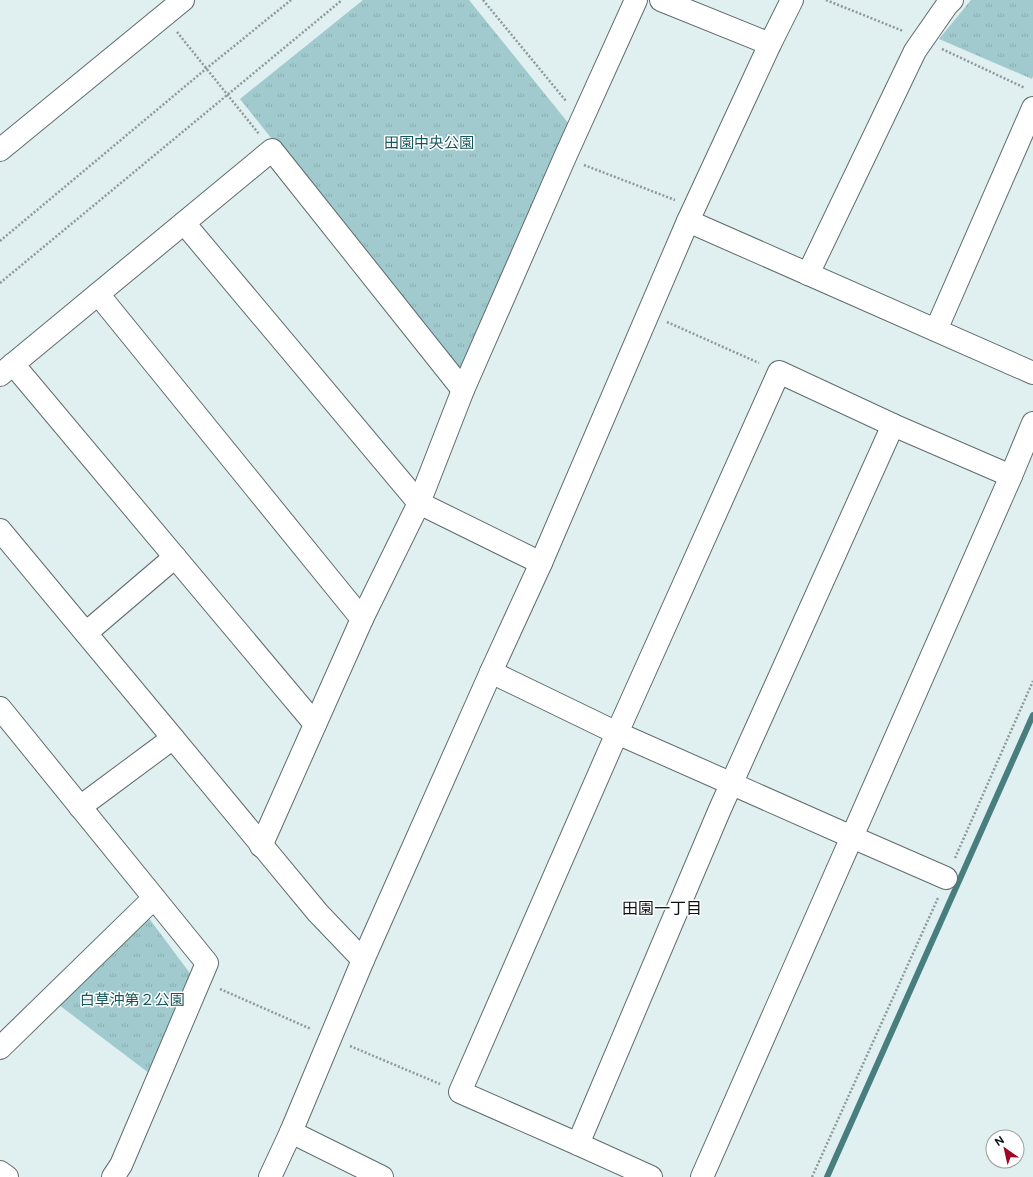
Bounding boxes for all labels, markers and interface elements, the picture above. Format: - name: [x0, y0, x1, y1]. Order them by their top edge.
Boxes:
- park label: 田園中央公園: [384, 134, 474, 152]
- district label: 田園一丁目: [622, 899, 702, 918]
- park label: 白草沖第２公園: [79, 991, 185, 1009]
- north arrow: [985, 1129, 1025, 1169]
- text: N: [993, 1133, 1007, 1149]

